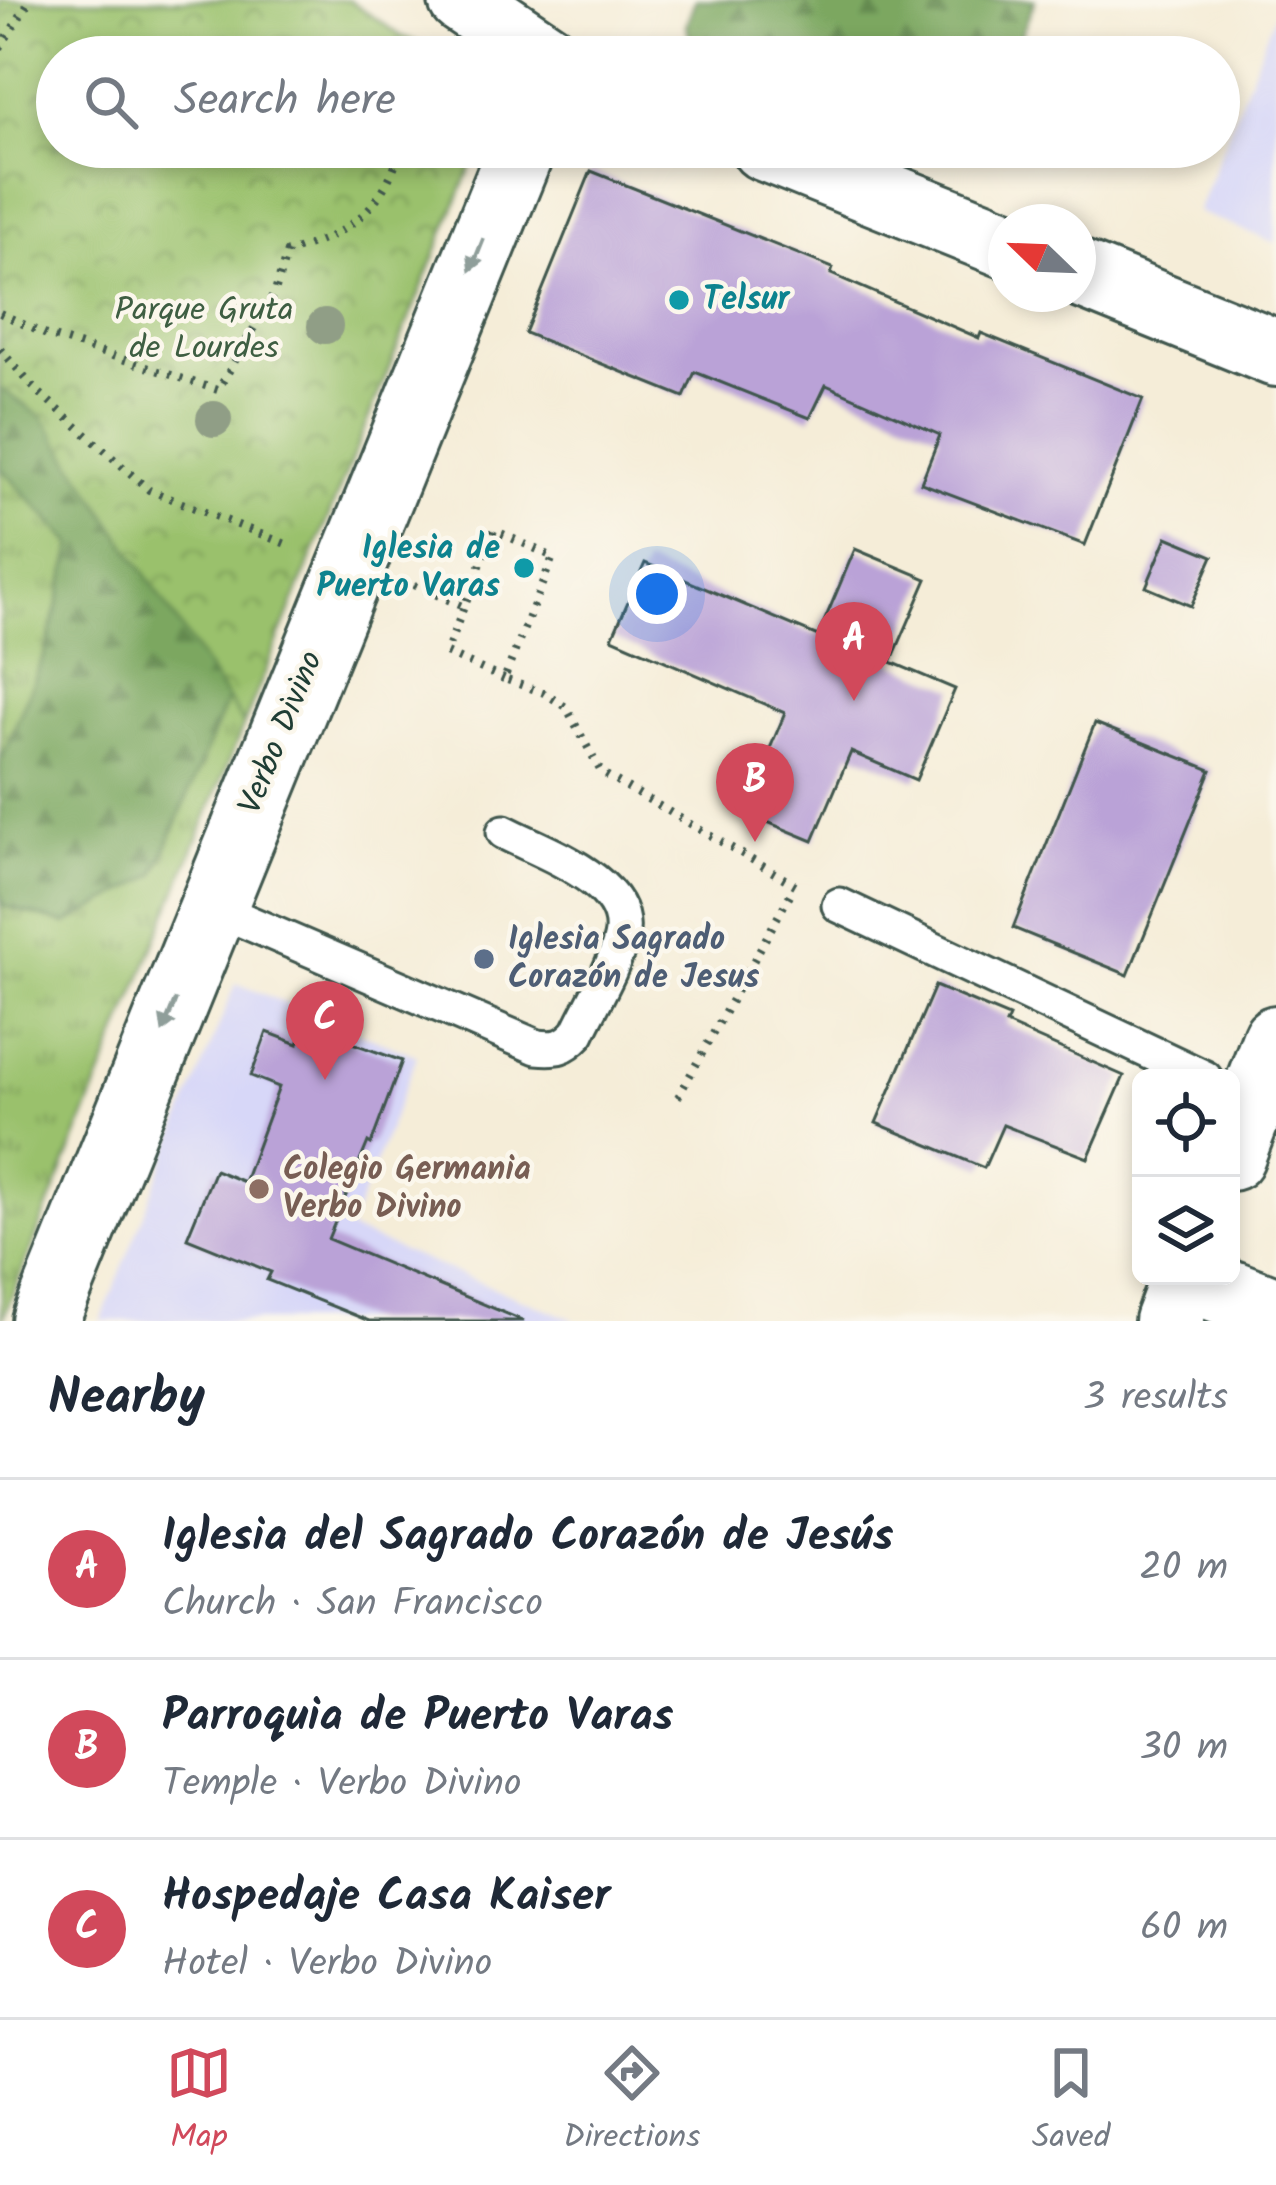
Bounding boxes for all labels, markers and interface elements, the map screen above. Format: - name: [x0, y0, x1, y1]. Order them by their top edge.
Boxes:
- search box: [36, 36, 1240, 168]
- text: Search here: [174, 66, 396, 138]
- icon: search: [78, 69, 144, 135]
- north arrow: [988, 204, 1096, 312]
- one-way arrow: [467, 238, 486, 274]
- place label: Telsur: [703, 274, 791, 327]
- park label: Parque Gruta de Lourdes: [114, 285, 294, 376]
- marker: Telsur: [666, 287, 692, 313]
- place label: Iglesia de Puerto Varas: [317, 523, 501, 614]
- marker: Iglesia de Puerto Varas: [511, 555, 537, 581]
- your location: [627, 564, 687, 624]
- pin: A: [815, 602, 893, 701]
- street label: Verbo Divino: [225, 643, 339, 823]
- pin: B: [716, 743, 794, 842]
- place label: Iglesia Sagrado Corazón de Jesus: [508, 914, 760, 1005]
- marker: Iglesia Sagrado Corazón de Jesus: [471, 946, 497, 972]
- pin: C: [286, 981, 364, 1080]
- one-way arrow: [158, 998, 177, 1034]
- map controls: [1132, 1069, 1240, 1285]
- button: locate: [1132, 1069, 1240, 1177]
- place label: Colegio Germania Verbo Divino: [283, 1144, 531, 1235]
- marker: Colegio Germania Verbo Divino: [246, 1176, 272, 1202]
- button: layers: [1132, 1177, 1240, 1285]
- text: Nearby: [48, 1359, 205, 1440]
- text: 3 results: [1083, 1368, 1228, 1430]
- text: Iglesia del Sagrado Corazón de Jesús: [162, 1502, 893, 1574]
- text: A: [75, 1538, 99, 1600]
- text: 20 m: [1139, 1538, 1228, 1600]
- text: Church · San Francisco: [162, 1574, 543, 1636]
- text: Parroquia de Puerto Varas: [162, 1682, 674, 1754]
- text: B: [75, 1718, 99, 1780]
- text: 30 m: [1140, 1718, 1228, 1780]
- text: Temple · Verbo Divino: [162, 1754, 521, 1816]
- text: Hospedaje Casa Kaiser: [162, 1862, 610, 1934]
- text: C: [75, 1898, 99, 1960]
- text: 60 m: [1140, 1898, 1228, 1960]
- text: Hotel · Verbo Divino: [162, 1934, 492, 1996]
- tab: Map: [166, 2040, 232, 2165]
- tab: Directions: [563, 2040, 700, 2165]
- tab: Saved: [1032, 2040, 1110, 2165]

